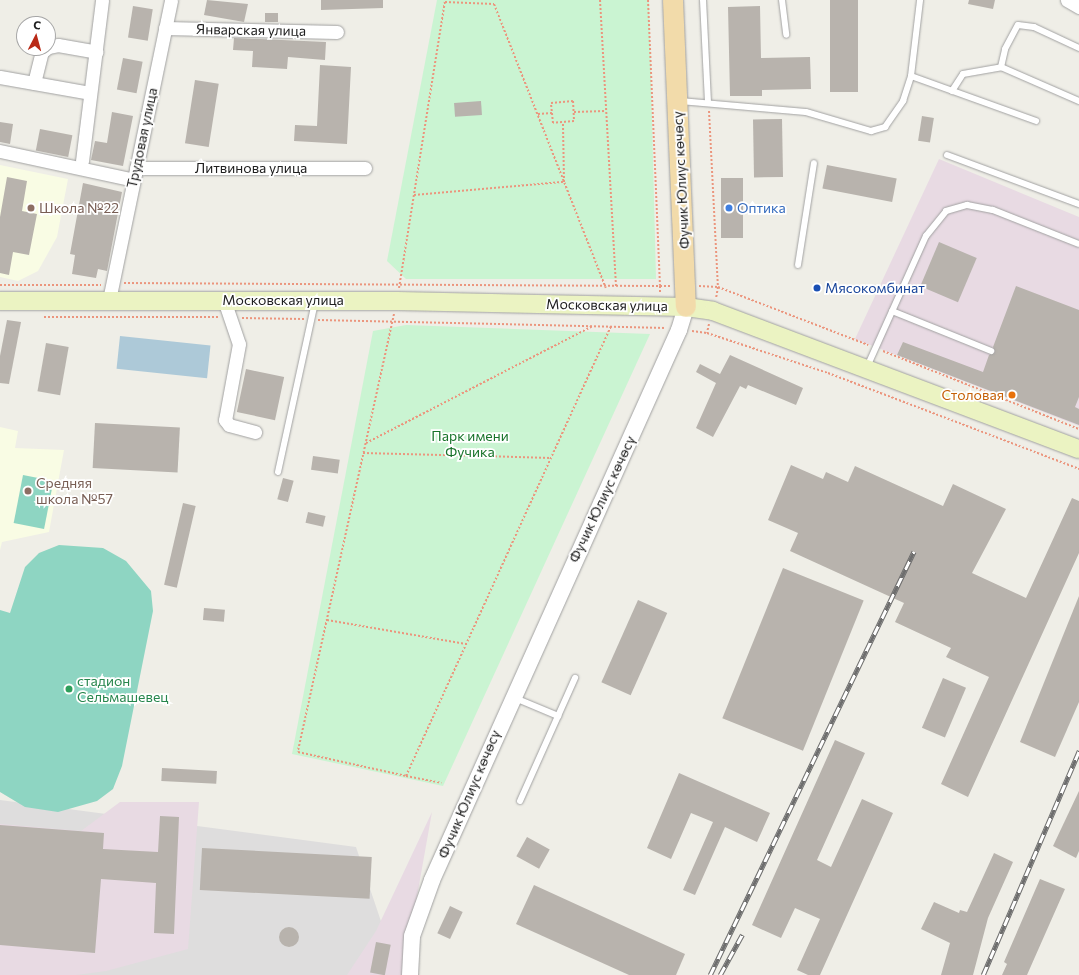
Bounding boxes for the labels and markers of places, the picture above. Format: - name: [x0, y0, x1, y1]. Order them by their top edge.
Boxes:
- place label: Школа №22: [39, 200, 119, 216]
- place label: Оптика: [737, 200, 786, 216]
- marker: Школа №22: [26, 203, 36, 213]
- marker: Оптика: [724, 203, 734, 213]
- place label: Мясокомбинат: [825, 280, 925, 296]
- marker: Мясокомбинат: [812, 283, 822, 293]
- place label: Столовая: [941, 387, 1004, 403]
- marker: Столовая: [1007, 390, 1017, 400]
- place label: Средняя школа №57: [36, 475, 113, 508]
- marker: Средняя школа №57: [23, 486, 33, 496]
- place label: стадион Сельмашевец: [77, 673, 168, 706]
- marker: стадион Сельмашевец: [64, 684, 74, 694]

